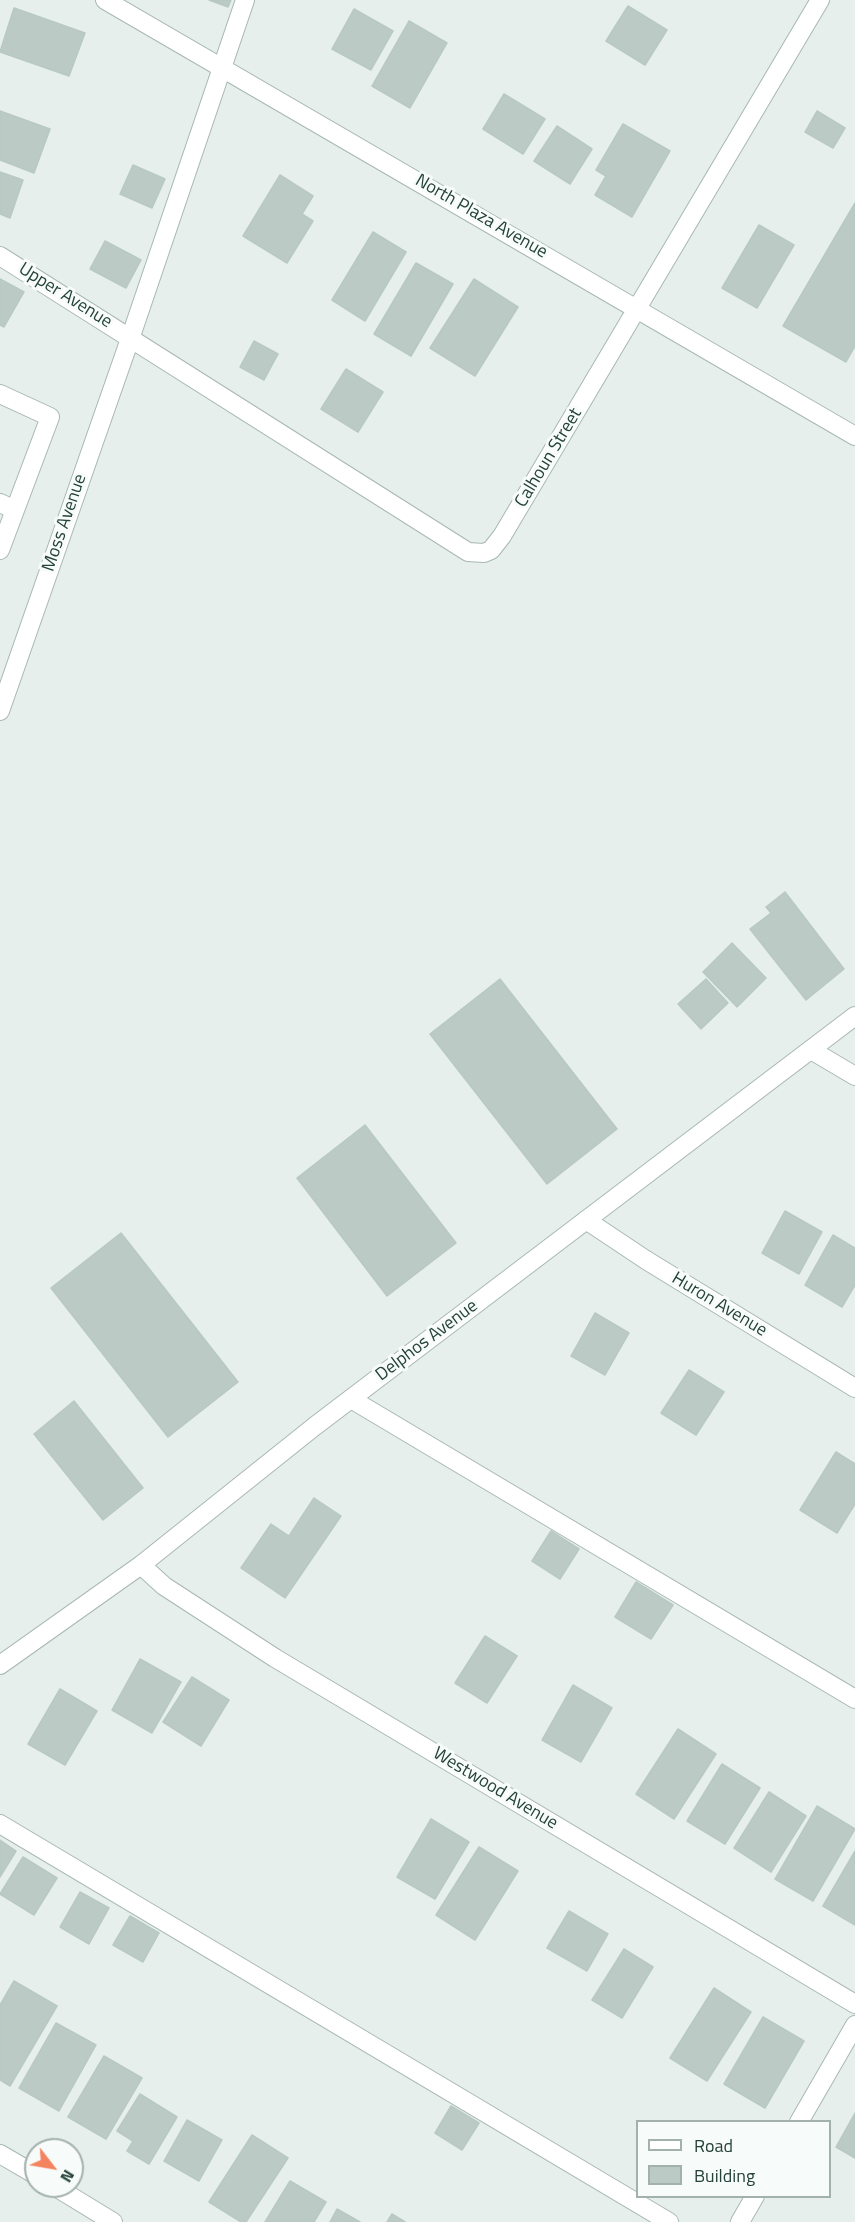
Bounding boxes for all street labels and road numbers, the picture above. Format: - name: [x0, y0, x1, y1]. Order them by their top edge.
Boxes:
- street label: North Plaza Avenue: [411, 170, 551, 264]
- street label: Upper Avenue: [14, 259, 116, 333]
- street label: Calhoun Street: [511, 405, 587, 511]
- street label: Moss Avenue: [38, 471, 92, 575]
- street label: Huron Avenue: [667, 1268, 771, 1342]
- street label: Delphos Avenue: [372, 1296, 482, 1386]
- street label: Westwood Avenue: [429, 1743, 561, 1835]

